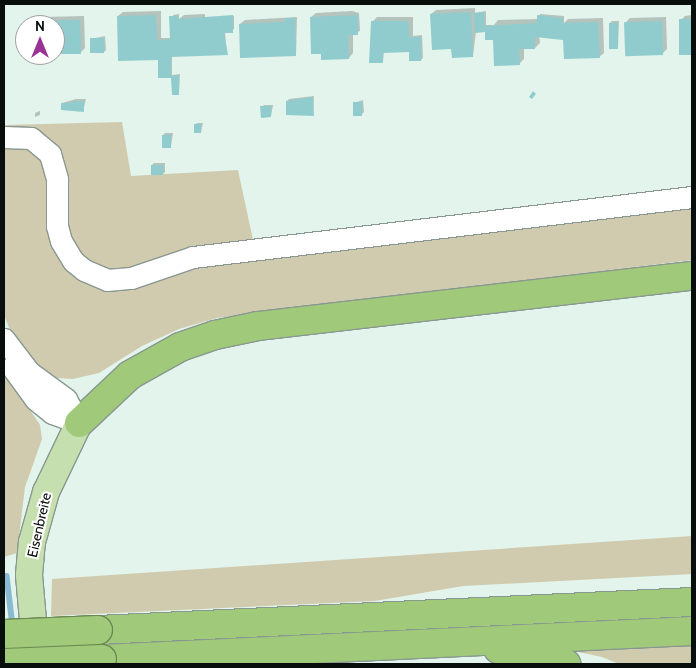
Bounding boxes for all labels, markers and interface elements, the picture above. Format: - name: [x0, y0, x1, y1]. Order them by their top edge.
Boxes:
- north arrow: [15, 15, 65, 65]
- text: N: [35, 17, 45, 35]
- street label: Eisenbreite: [23, 491, 55, 559]

